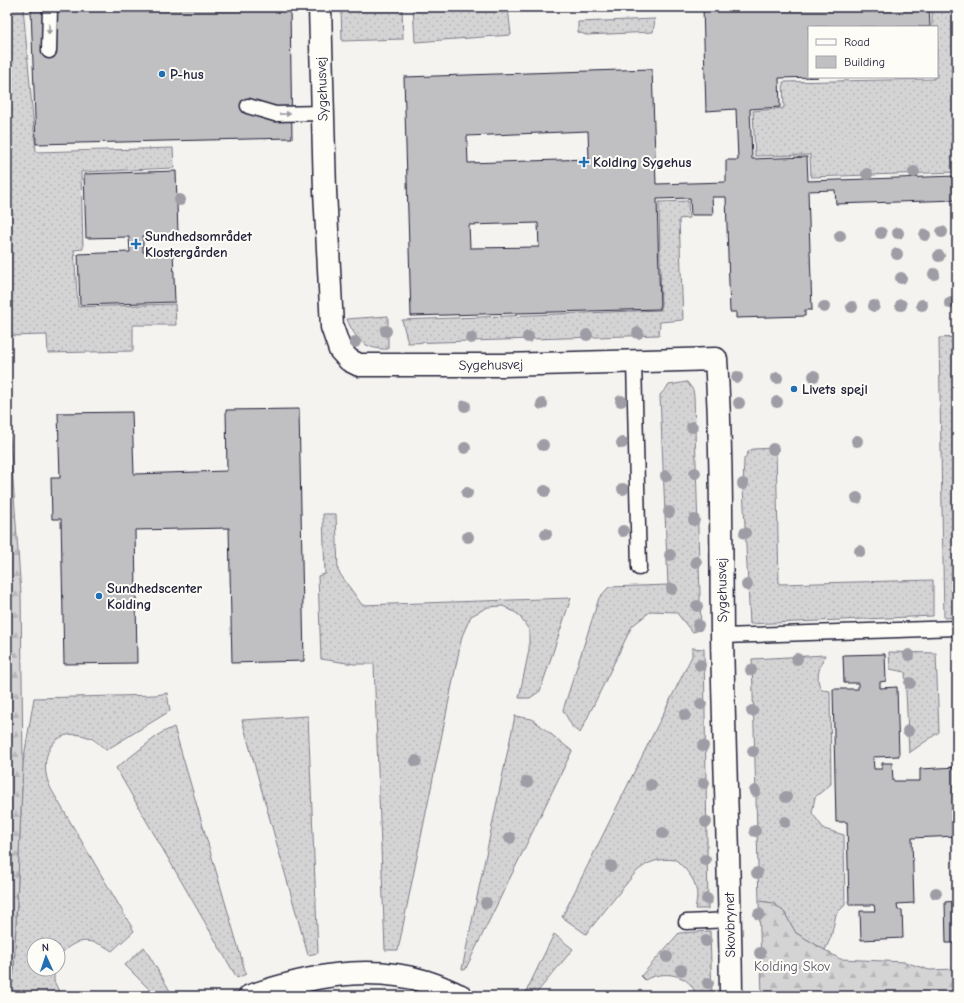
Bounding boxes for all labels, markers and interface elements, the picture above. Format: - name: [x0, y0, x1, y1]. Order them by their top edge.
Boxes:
- one-way arrow: [46, 23, 53, 35]
- legend: [808, 26, 938, 78]
- text: Road: [844, 35, 870, 49]
- text: Building: [844, 55, 885, 69]
- street label: Sygehusvej: [312, 56, 332, 122]
- place label: P-hus: [170, 66, 204, 83]
- marker: P-hus: [157, 69, 167, 79]
- one-way arrow: [279, 111, 292, 117]
- place label: Kolding Sygehus: [593, 154, 691, 171]
- marker: Kolding Sygehus: [578, 156, 590, 168]
- place label: Sundhedsområdet Klostergården: [145, 228, 252, 261]
- marker: Sundhedsområdet Klostergården: [130, 238, 142, 250]
- street label: Sygehusvej: [459, 356, 523, 374]
- place label: Livets spejl: [802, 381, 868, 398]
- marker: Livets spejl: [789, 384, 799, 394]
- street label: Sygehusvej: [713, 558, 731, 622]
- place label: Sundhedscenter Kolding: [107, 580, 203, 613]
- marker: Sundhedscenter Kolding: [94, 591, 104, 601]
- street label: Skovbrynet: [721, 891, 739, 958]
- north arrow: [26, 937, 66, 977]
- text: N: [42, 941, 49, 954]
- park label: Kolding Skov: [754, 958, 830, 975]

